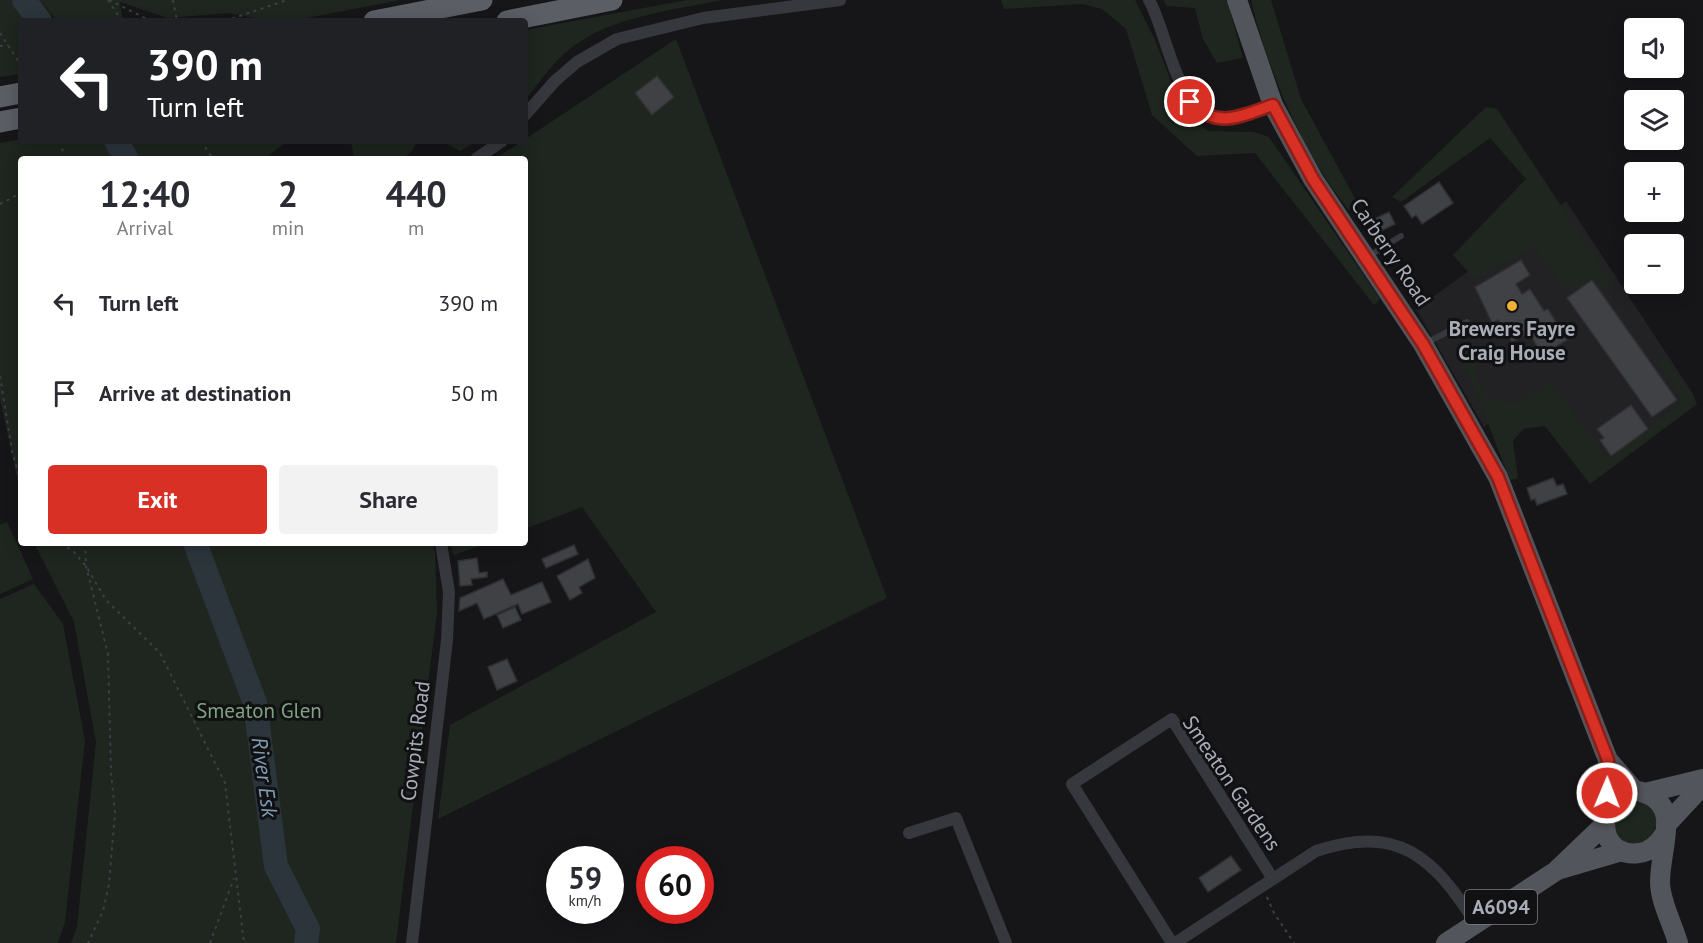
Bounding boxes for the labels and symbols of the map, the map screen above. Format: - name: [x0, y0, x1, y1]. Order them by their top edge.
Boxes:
- pin: [1164, 76, 1215, 127]
- street label: Carberry Road: [1345, 193, 1437, 311]
- marker: Brewers Fayre Craig House: [1505, 299, 1519, 313]
- place label: Brewers Fayre Craig House: [1449, 315, 1575, 366]
- street label: Cowpits Road: [394, 679, 436, 803]
- park label: Smeaton Glen: [196, 697, 322, 724]
- street label: Smeaton Gardens: [1177, 710, 1287, 856]
- water label: River Esk: [246, 735, 285, 820]
- position arrow: [1575, 761, 1639, 825]
- speed limit sign: 60: [636, 846, 714, 924]
- road number: A6094: [1465, 890, 1537, 924]

